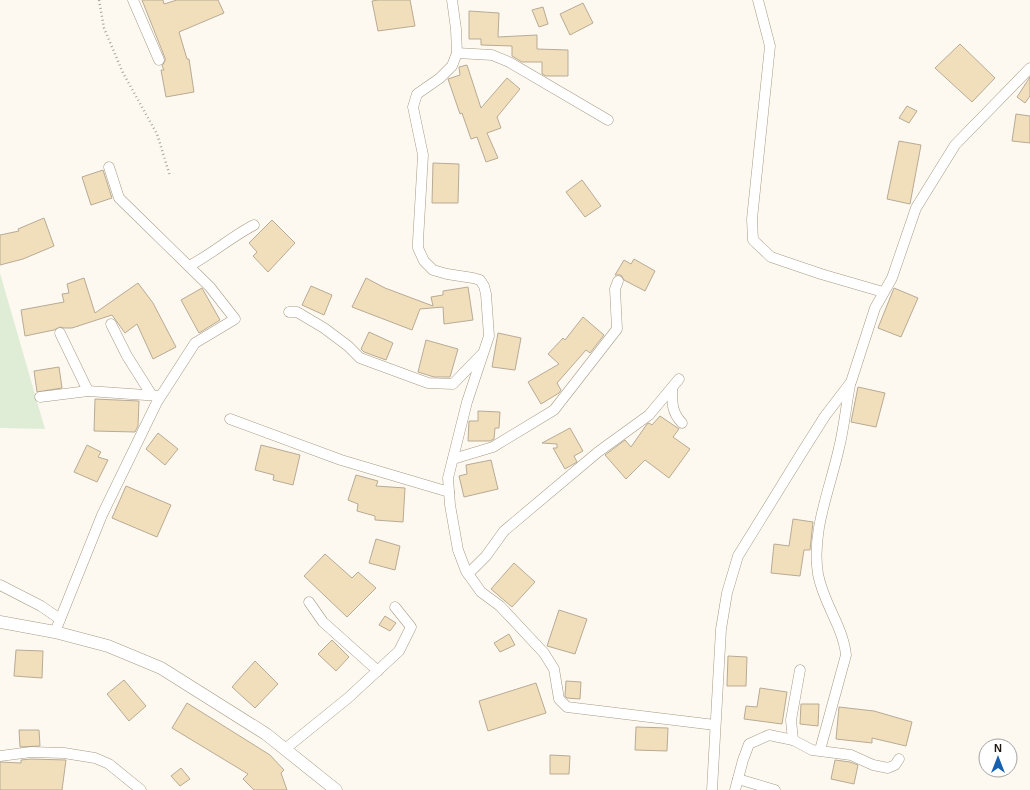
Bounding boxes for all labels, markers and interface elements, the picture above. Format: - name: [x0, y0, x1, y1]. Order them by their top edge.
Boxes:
- north arrow: [978, 738, 1018, 778]
- text: N: [994, 742, 1002, 754]

